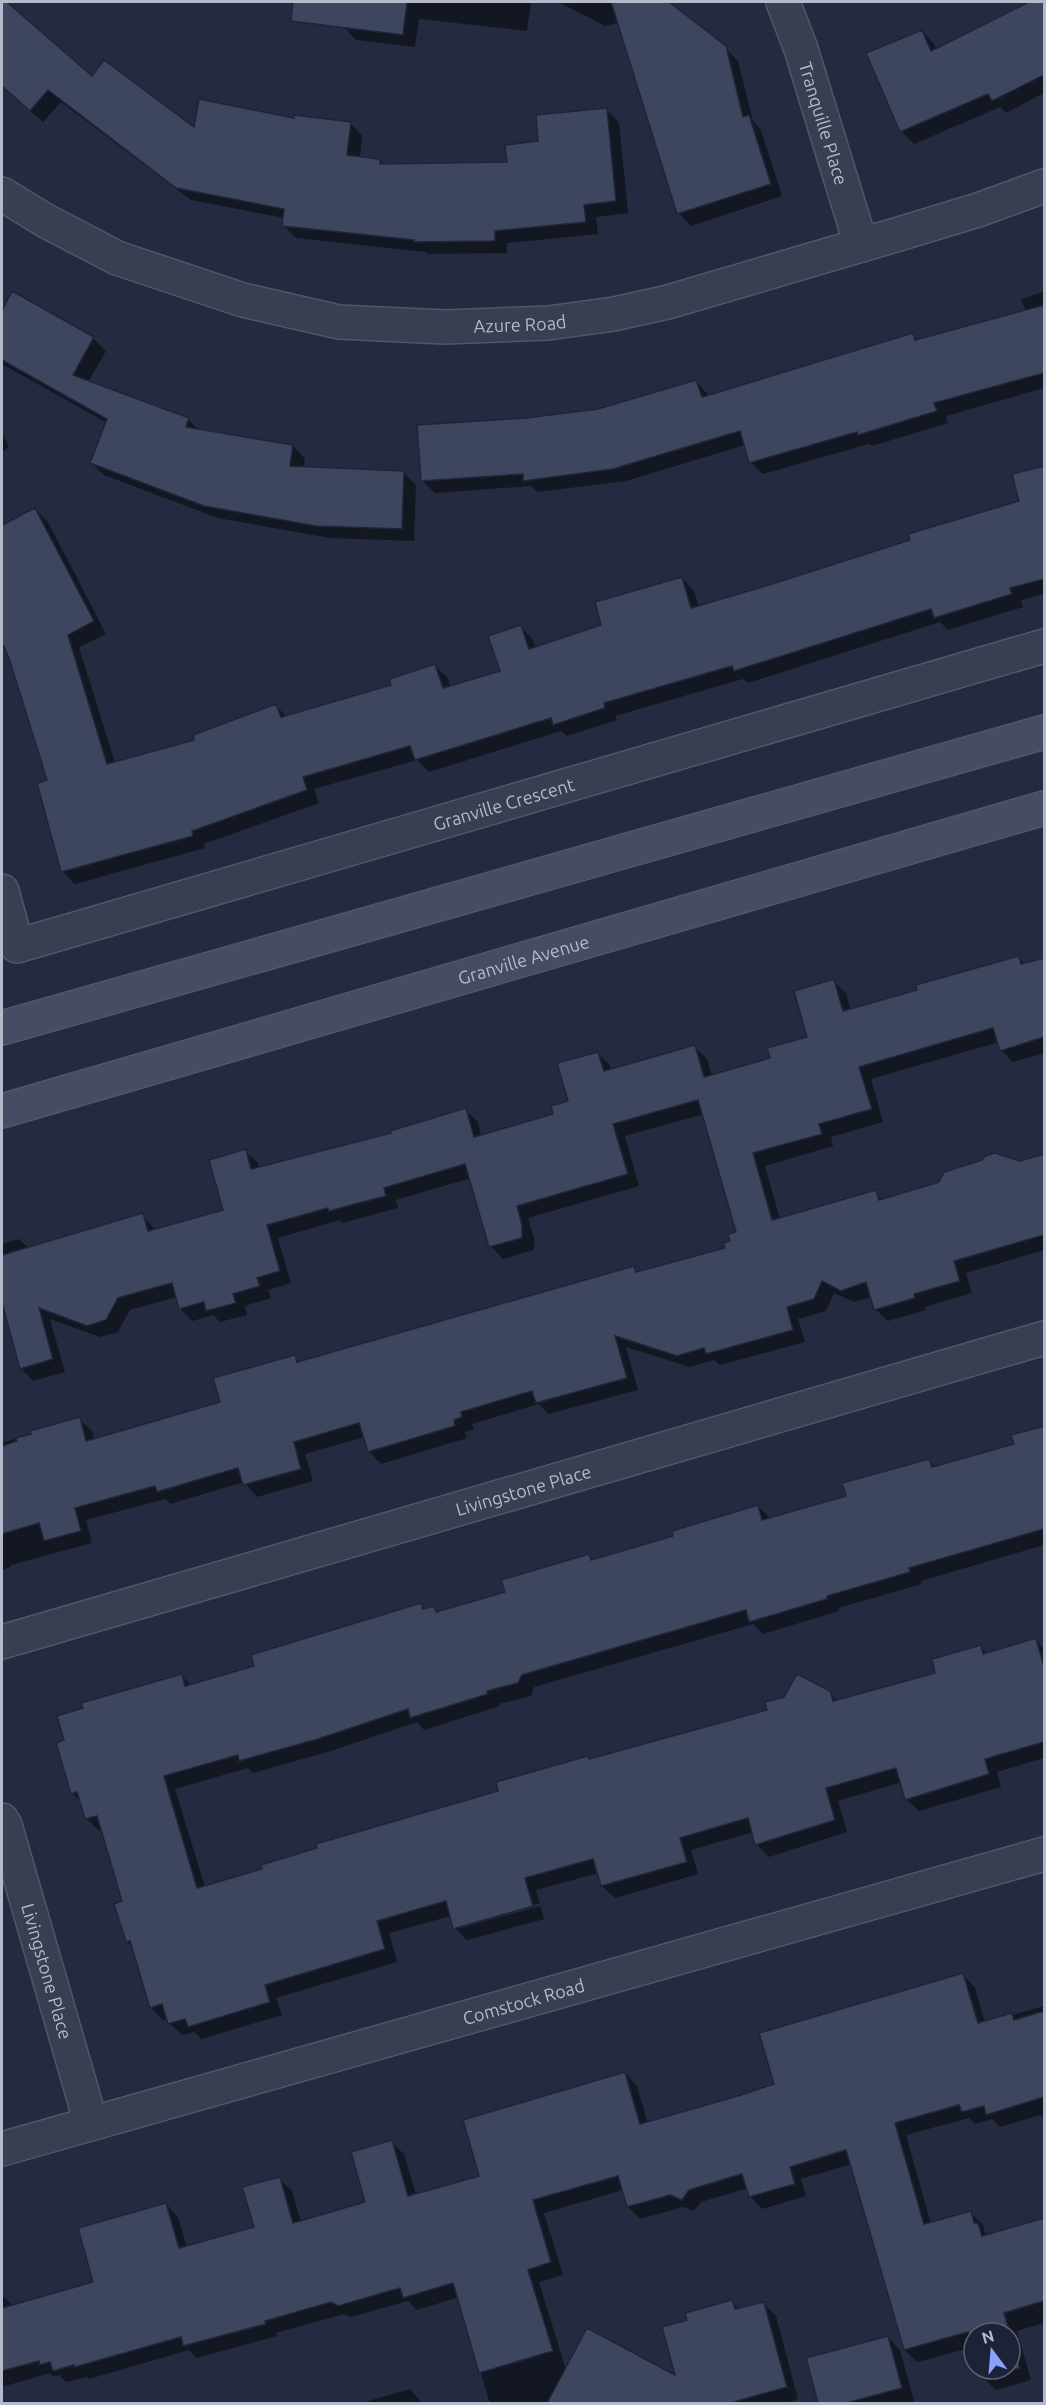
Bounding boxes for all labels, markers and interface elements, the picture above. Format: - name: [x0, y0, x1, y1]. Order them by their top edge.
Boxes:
- street label: Tranquille Place: [796, 59, 852, 187]
- street label: Azure Road: [473, 311, 567, 336]
- street label: Granville Crescent: [431, 774, 577, 834]
- street label: Granville Avenue: [456, 931, 591, 988]
- street label: Livingstone Place: [453, 1461, 593, 1519]
- street label: Livingstone Place: [18, 1901, 76, 2041]
- street label: Comstock Road: [460, 1975, 587, 2028]
- north arrow: [962, 2321, 1022, 2381]
- text: N: [980, 2326, 996, 2347]

